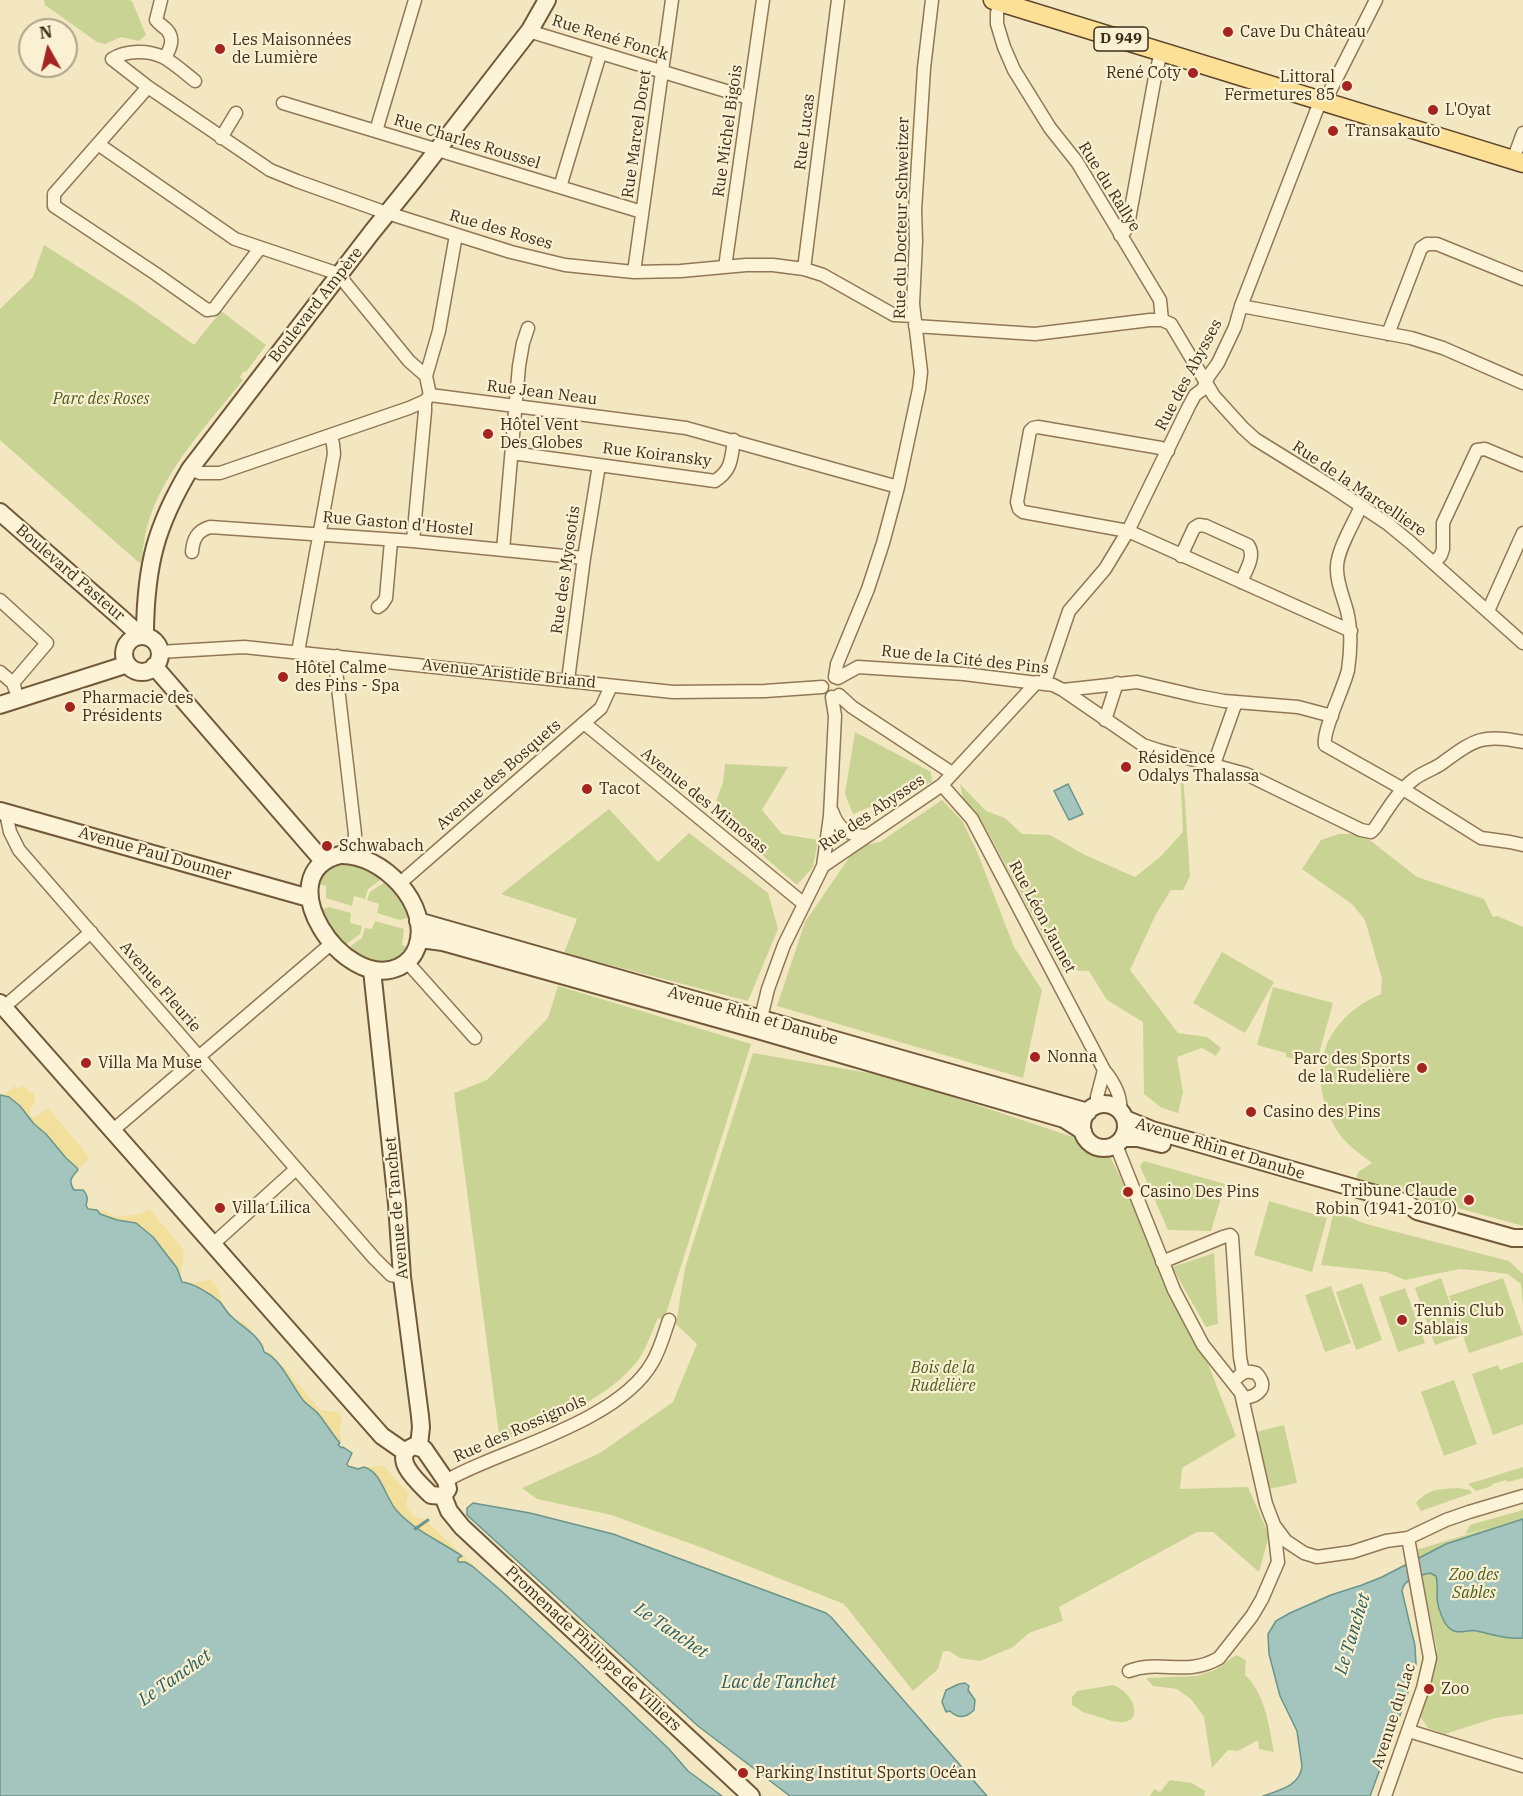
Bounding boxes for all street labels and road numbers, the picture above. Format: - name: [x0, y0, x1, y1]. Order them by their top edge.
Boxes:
- street label: Rue René Fonck: [549, 11, 671, 65]
- road number: D 949: [1094, 27, 1148, 51]
- street label: Rue Michel Bigois: [709, 64, 747, 198]
- street label: Rue Marcel Doret: [618, 69, 656, 199]
- street label: Rue Lucas: [791, 93, 819, 171]
- street label: Rue Charles Roussel: [391, 111, 543, 173]
- street label: Rue du Docteur Schweitzer: [891, 117, 913, 319]
- street label: Rue du Rallye: [1074, 139, 1144, 235]
- street label: Rue des Roses: [447, 206, 555, 254]
- street label: Boulevard Ampère: [265, 244, 367, 366]
- street label: Rue des Abysses: [1152, 316, 1226, 434]
- street label: Rue Jean Neau: [486, 377, 598, 409]
- street label: Rue de la Marcelliere: [1288, 437, 1430, 541]
- street label: Rue Koiransky: [601, 439, 713, 471]
- street label: Rue des Myosotis: [547, 505, 585, 635]
- street label: Rue Gaston d'Hostel: [322, 508, 474, 540]
- street label: Boulevard Pasteur: [12, 520, 128, 626]
- street label: Rue de la Cité des Pins: [880, 642, 1050, 678]
- street label: Avenue Aristide Briand: [421, 655, 597, 693]
- street label: Avenue des Bosquets: [433, 716, 565, 834]
- street label: Avenue des Mimosas: [637, 744, 771, 858]
- street label: Rue des Abysses: [815, 771, 929, 855]
- street label: Avenue Paul Doumer: [76, 823, 234, 885]
- street label: Rue Léon Jaunet: [1004, 858, 1080, 976]
- street label: Avenue Fleurie: [115, 938, 205, 1036]
- street label: Avenue Rhin et Danube: [666, 983, 840, 1049]
- street label: Avenue Rhin et Danube: [1133, 1114, 1307, 1184]
- street label: Avenue de Tanchet: [381, 1136, 413, 1280]
- street label: Rue des Rossignols: [451, 1391, 589, 1467]
- street label: Promenade Philippe de Villiers: [501, 1562, 685, 1736]
- street label: Avenue du Lac: [1368, 1661, 1420, 1771]

